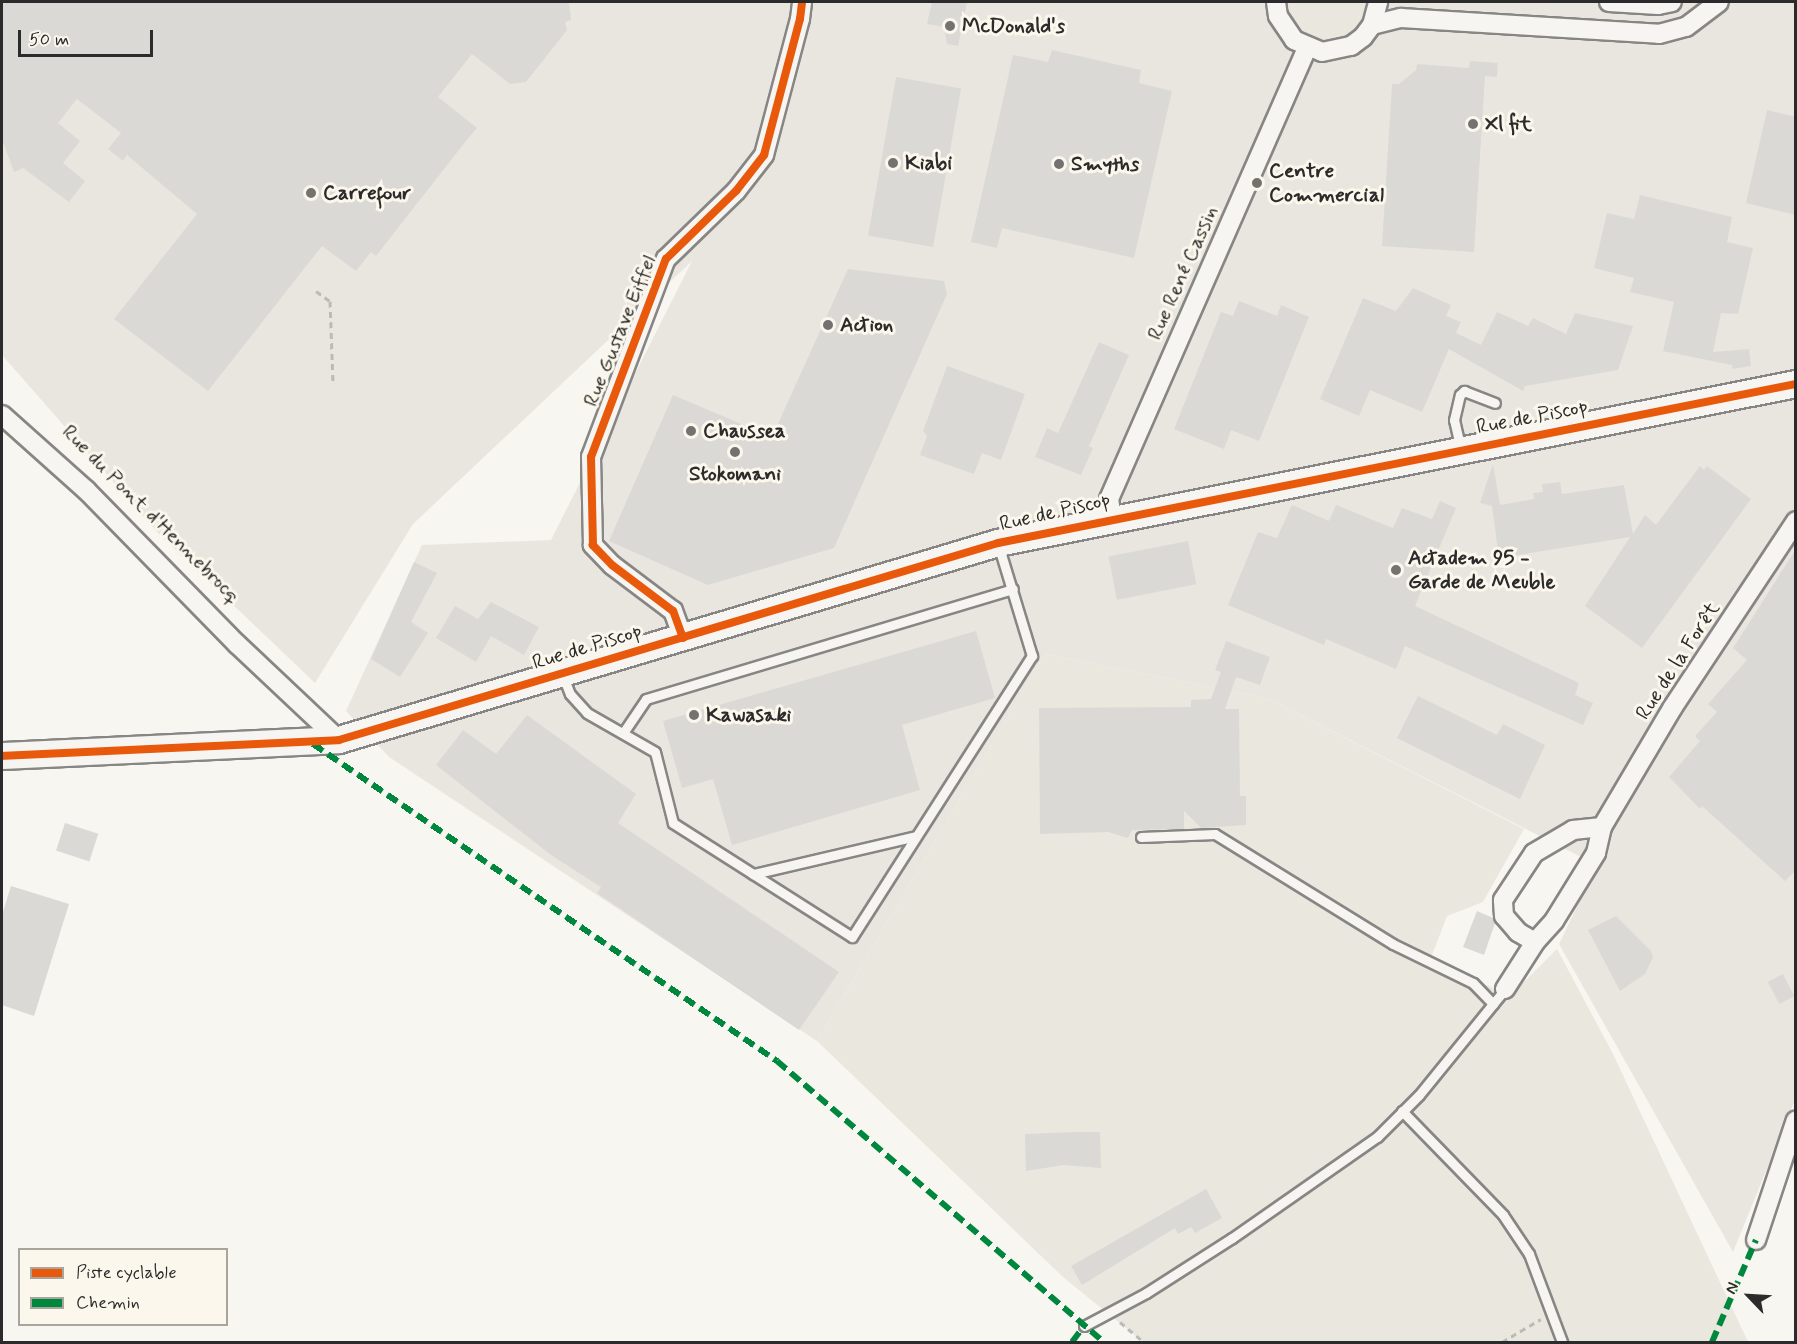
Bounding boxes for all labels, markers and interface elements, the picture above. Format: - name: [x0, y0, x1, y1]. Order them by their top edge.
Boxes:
- place label: McDonald's: [962, 13, 1065, 39]
- scale bar: [21, 18, 156, 56]
- marker: McDonald's: [943, 19, 957, 33]
- text: 50 m: [29, 28, 69, 52]
- place label: Xl fit: [1485, 111, 1532, 137]
- marker: Xl fit: [1466, 117, 1480, 131]
- place label: Kiabi: [905, 150, 952, 176]
- place label: Smyths: [1071, 151, 1139, 177]
- marker: Kiabi: [886, 156, 900, 170]
- marker: Smyths: [1052, 157, 1066, 171]
- place label: Centre Commercial: [1269, 158, 1384, 208]
- marker: Centre Commercial: [1250, 176, 1264, 190]
- place label: Carrefour: [323, 180, 411, 206]
- marker: Carrefour: [304, 186, 318, 200]
- street label: Rue René Cassin: [1142, 202, 1224, 344]
- street label: Rue Gustave Eiffel: [579, 253, 661, 409]
- place label: Action: [840, 312, 893, 338]
- marker: Action: [821, 318, 835, 332]
- street label: Rue de Piscop: [1474, 394, 1590, 440]
- place label: Chaussea: [703, 418, 786, 444]
- street label: Rue du Pont d'Hennebrocq: [61, 424, 241, 604]
- marker: Chaussea: [684, 424, 698, 438]
- marker: Stokomani: [728, 445, 742, 459]
- place label: Stokomani: [689, 461, 781, 487]
- street label: Rue de Piscop: [997, 487, 1113, 537]
- place label: Actadem 95 - Garde de Meuble: [1408, 545, 1555, 595]
- marker: Actadem 95 - Garde de Meuble: [1389, 563, 1403, 577]
- street label: Rue de la Forêt: [1630, 597, 1726, 725]
- street label: Rue de Piscop: [529, 618, 645, 676]
- place label: Kawasaki: [706, 702, 791, 728]
- marker: Kawasaki: [687, 708, 701, 722]
- legend: [18, 1248, 228, 1326]
- text: Piste cyclable: [76, 1261, 177, 1285]
- north arrow: [1719, 1266, 1779, 1326]
- text: N: [1720, 1279, 1744, 1297]
- text: Chemin: [76, 1291, 140, 1315]

